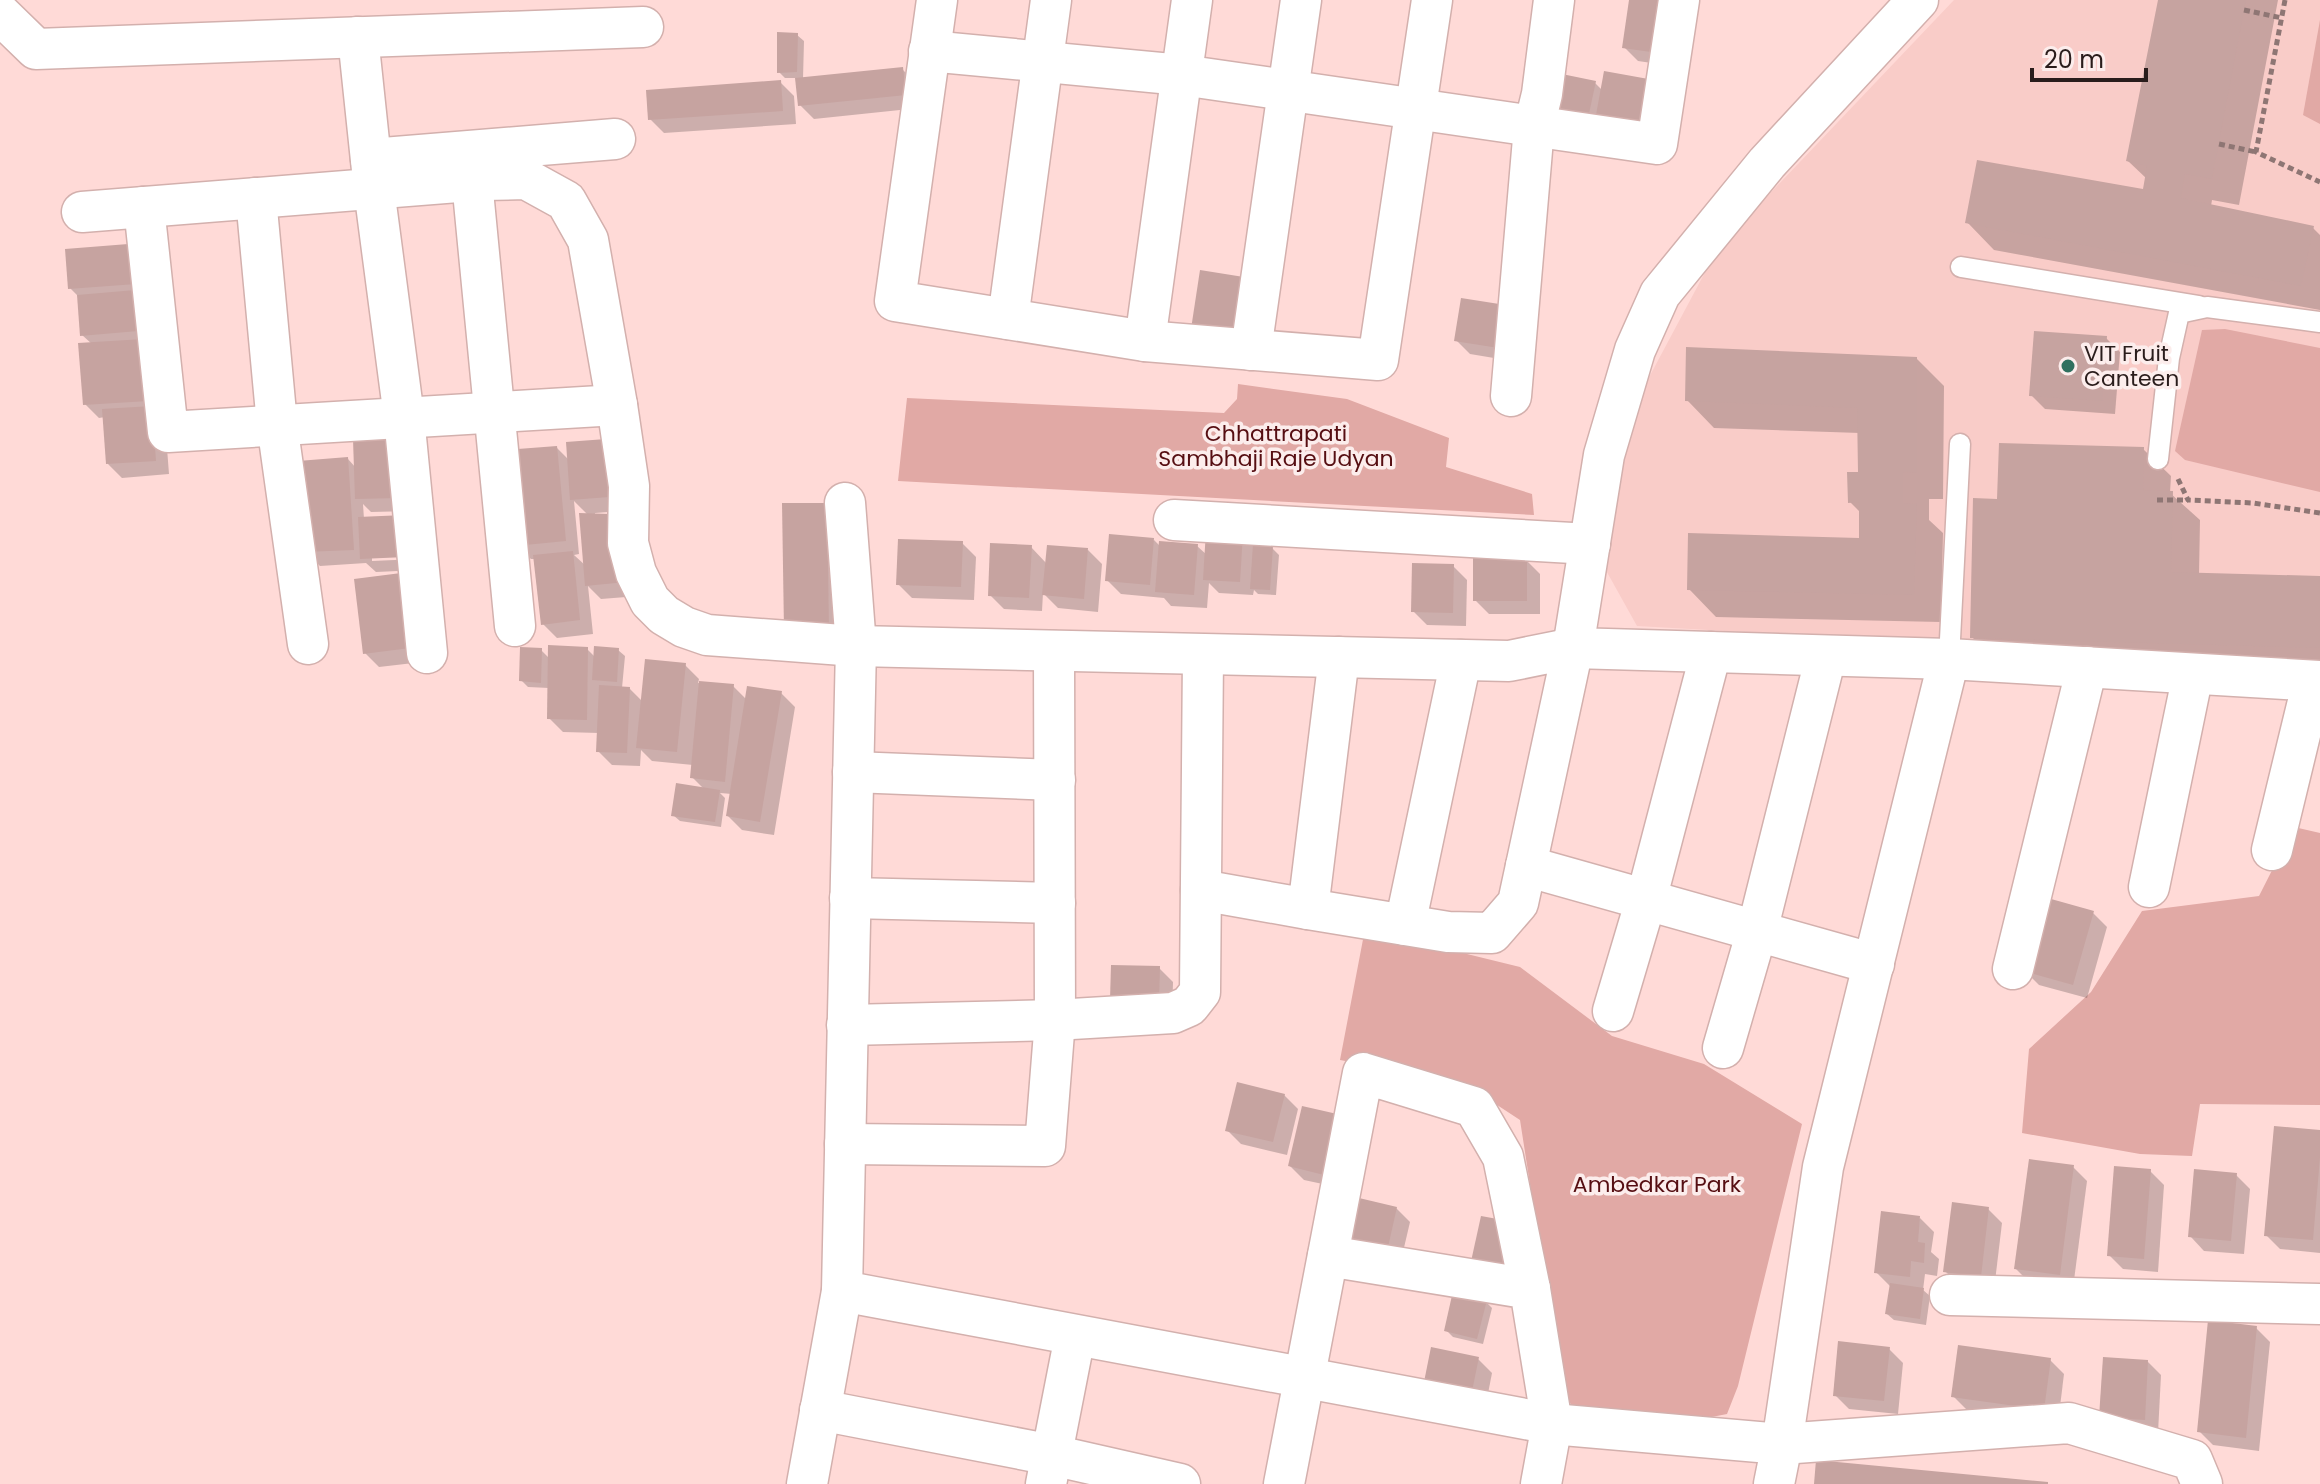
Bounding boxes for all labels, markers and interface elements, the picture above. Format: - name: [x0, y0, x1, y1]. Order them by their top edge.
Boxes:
- scale bar: [2032, 32, 2146, 82]
- text: 20 m: [2044, 43, 2104, 76]
- place label: VIT Fruit Canteen: [2084, 338, 2179, 394]
- marker: VIT Fruit Canteen: [2059, 357, 2077, 375]
- park label: Chhattrapati Sambhaji Raje Udyan: [1158, 418, 1394, 474]
- park label: Ambedkar Park: [1573, 1169, 1742, 1200]

